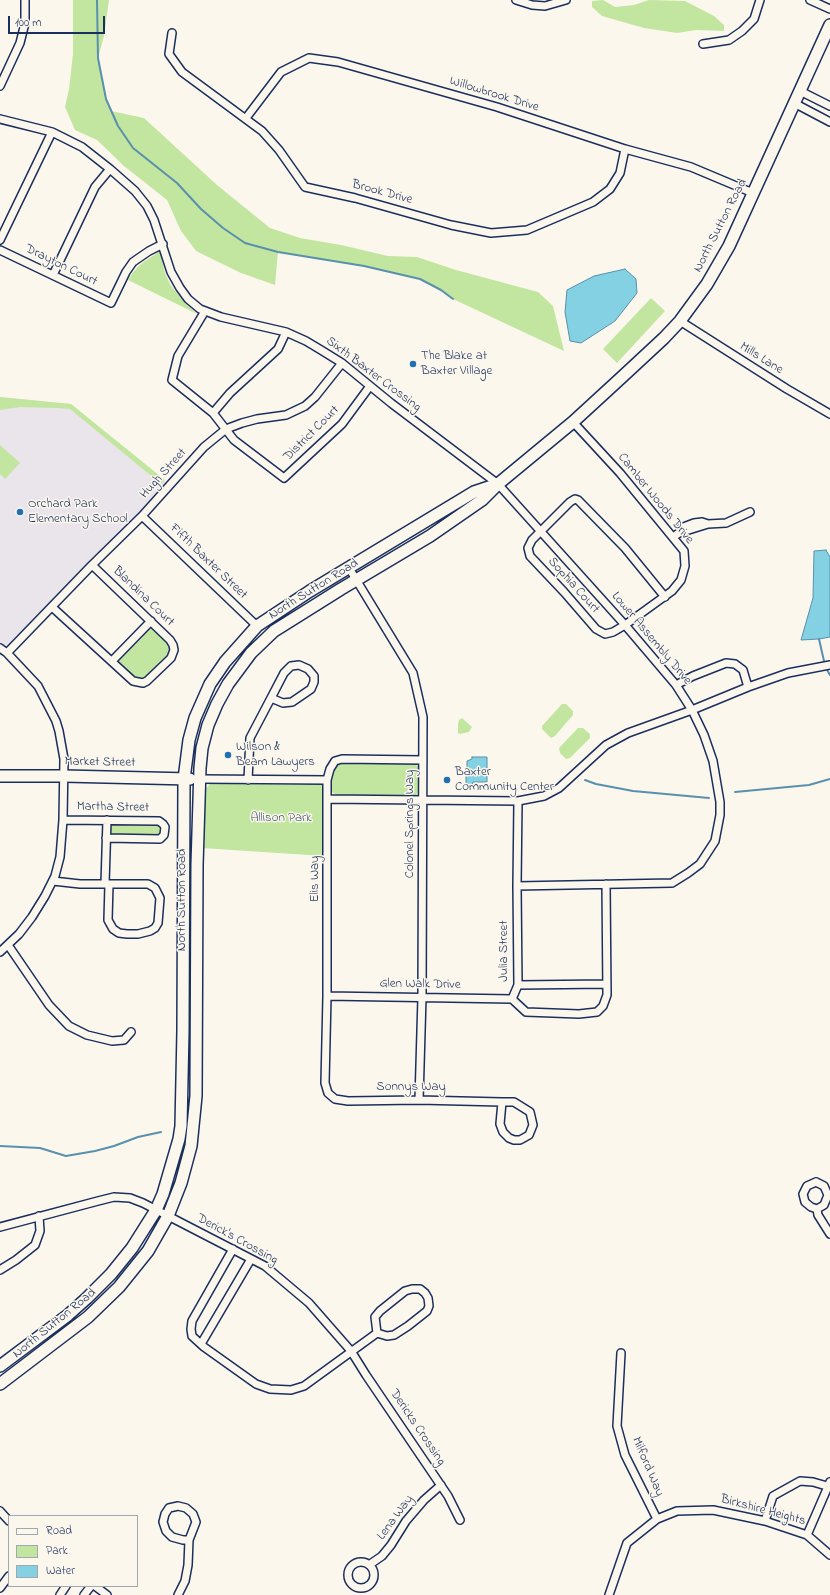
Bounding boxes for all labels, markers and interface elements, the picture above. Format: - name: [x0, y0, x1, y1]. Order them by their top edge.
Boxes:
- scale bar: [10, 8, 107, 34]
- text: 100 m: [15, 14, 42, 32]
- street label: Willowbrook Drive: [447, 74, 541, 116]
- street label: Brook Drive: [350, 177, 414, 209]
- street label: North Sutton Road: [691, 177, 751, 275]
- street label: Drayton Court: [22, 242, 100, 290]
- street label: Sixth Baxter Crossing: [322, 334, 424, 416]
- street label: Mills Lane: [736, 340, 786, 378]
- place label: The Blake at Baxter Village: [421, 349, 492, 380]
- marker: The Blake at Baxter Village: [408, 359, 418, 369]
- street label: District Court: [281, 403, 343, 465]
- street label: Hugh Street: [137, 446, 191, 502]
- street label: Camber Woods Drive: [614, 451, 696, 547]
- place label: Orchard Park Elementary School: [28, 497, 128, 528]
- marker: Orchard Park Elementary School: [15, 507, 25, 517]
- street label: Fifth Baxter Street: [166, 521, 250, 603]
- street label: Sophia Court: [544, 555, 602, 617]
- street label: North Sutton Road: [266, 556, 362, 624]
- street label: Blandina Court: [109, 564, 177, 630]
- street label: Lower Assembly Drive: [608, 589, 694, 689]
- place label: Wilson & Beam Lawyers: [236, 740, 315, 771]
- marker: Wilson & Beam Lawyers: [223, 750, 233, 760]
- street label: Market Street: [64, 755, 136, 771]
- place label: Baxter Community Center: [455, 765, 554, 796]
- street label: Colonel Springs Way: [403, 770, 419, 878]
- marker: Baxter Community Center: [442, 775, 452, 785]
- street label: Martha Street: [77, 800, 149, 816]
- park label: Allison Park: [250, 811, 312, 827]
- street label: North Sutton Road: [175, 849, 191, 951]
- street label: Elis Way: [308, 856, 324, 902]
- street label: Julia Street: [497, 920, 513, 982]
- street label: Glen Walk Drive: [379, 976, 461, 994]
- street label: Sonnys Way: [376, 1080, 446, 1096]
- street label: Derick's Crossing: [194, 1211, 280, 1269]
- street label: North Sutton Road: [10, 1286, 100, 1362]
- street label: Dericks Crossing: [386, 1387, 448, 1469]
- street label: Milford Way: [627, 1435, 667, 1499]
- street label: Birkshire Heights: [719, 1492, 807, 1530]
- street label: Lena Way: [375, 1493, 417, 1543]
- legend: [8, 1515, 138, 1587]
- text: Road: [46, 1522, 72, 1540]
- text: Park: [46, 1542, 68, 1560]
- text: Water: [46, 1562, 75, 1580]

